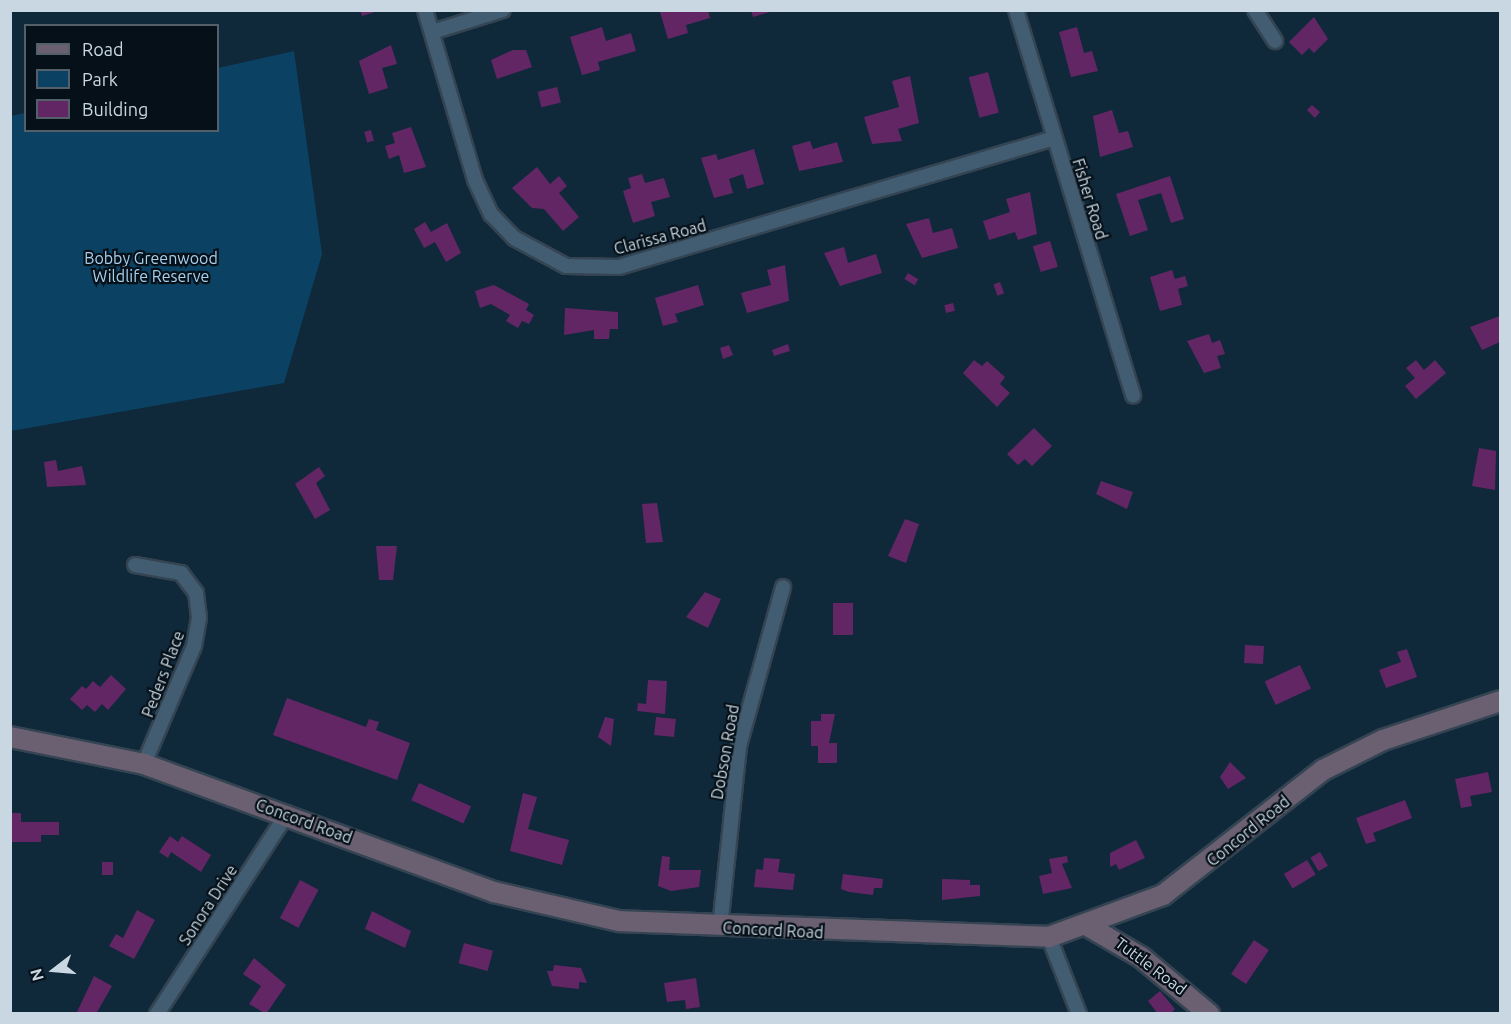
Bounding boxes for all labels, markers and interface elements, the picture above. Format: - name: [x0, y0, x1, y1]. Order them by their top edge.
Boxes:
- legend: [24, 24, 219, 132]
- text: Road: [82, 39, 124, 59]
- text: Park: [82, 69, 118, 89]
- text: Building: [82, 99, 148, 119]
- street label: Fisher Road: [1069, 156, 1111, 242]
- street label: Clarissa Road: [612, 215, 708, 259]
- park label: Bobby Greenwood Wildlife Reserve: [84, 248, 218, 286]
- street label: Peders Place: [138, 628, 188, 720]
- street label: Dobson Road: [707, 703, 743, 801]
- street label: Concord Road: [1203, 792, 1293, 870]
- street label: Concord Road: [253, 795, 355, 847]
- street label: Sonora Drive: [175, 861, 241, 949]
- street label: Concord Road: [722, 918, 824, 942]
- street label: Tuttle Road: [1112, 933, 1190, 999]
- north arrow: [24, 940, 84, 1000]
- text: N: [26, 967, 47, 983]

